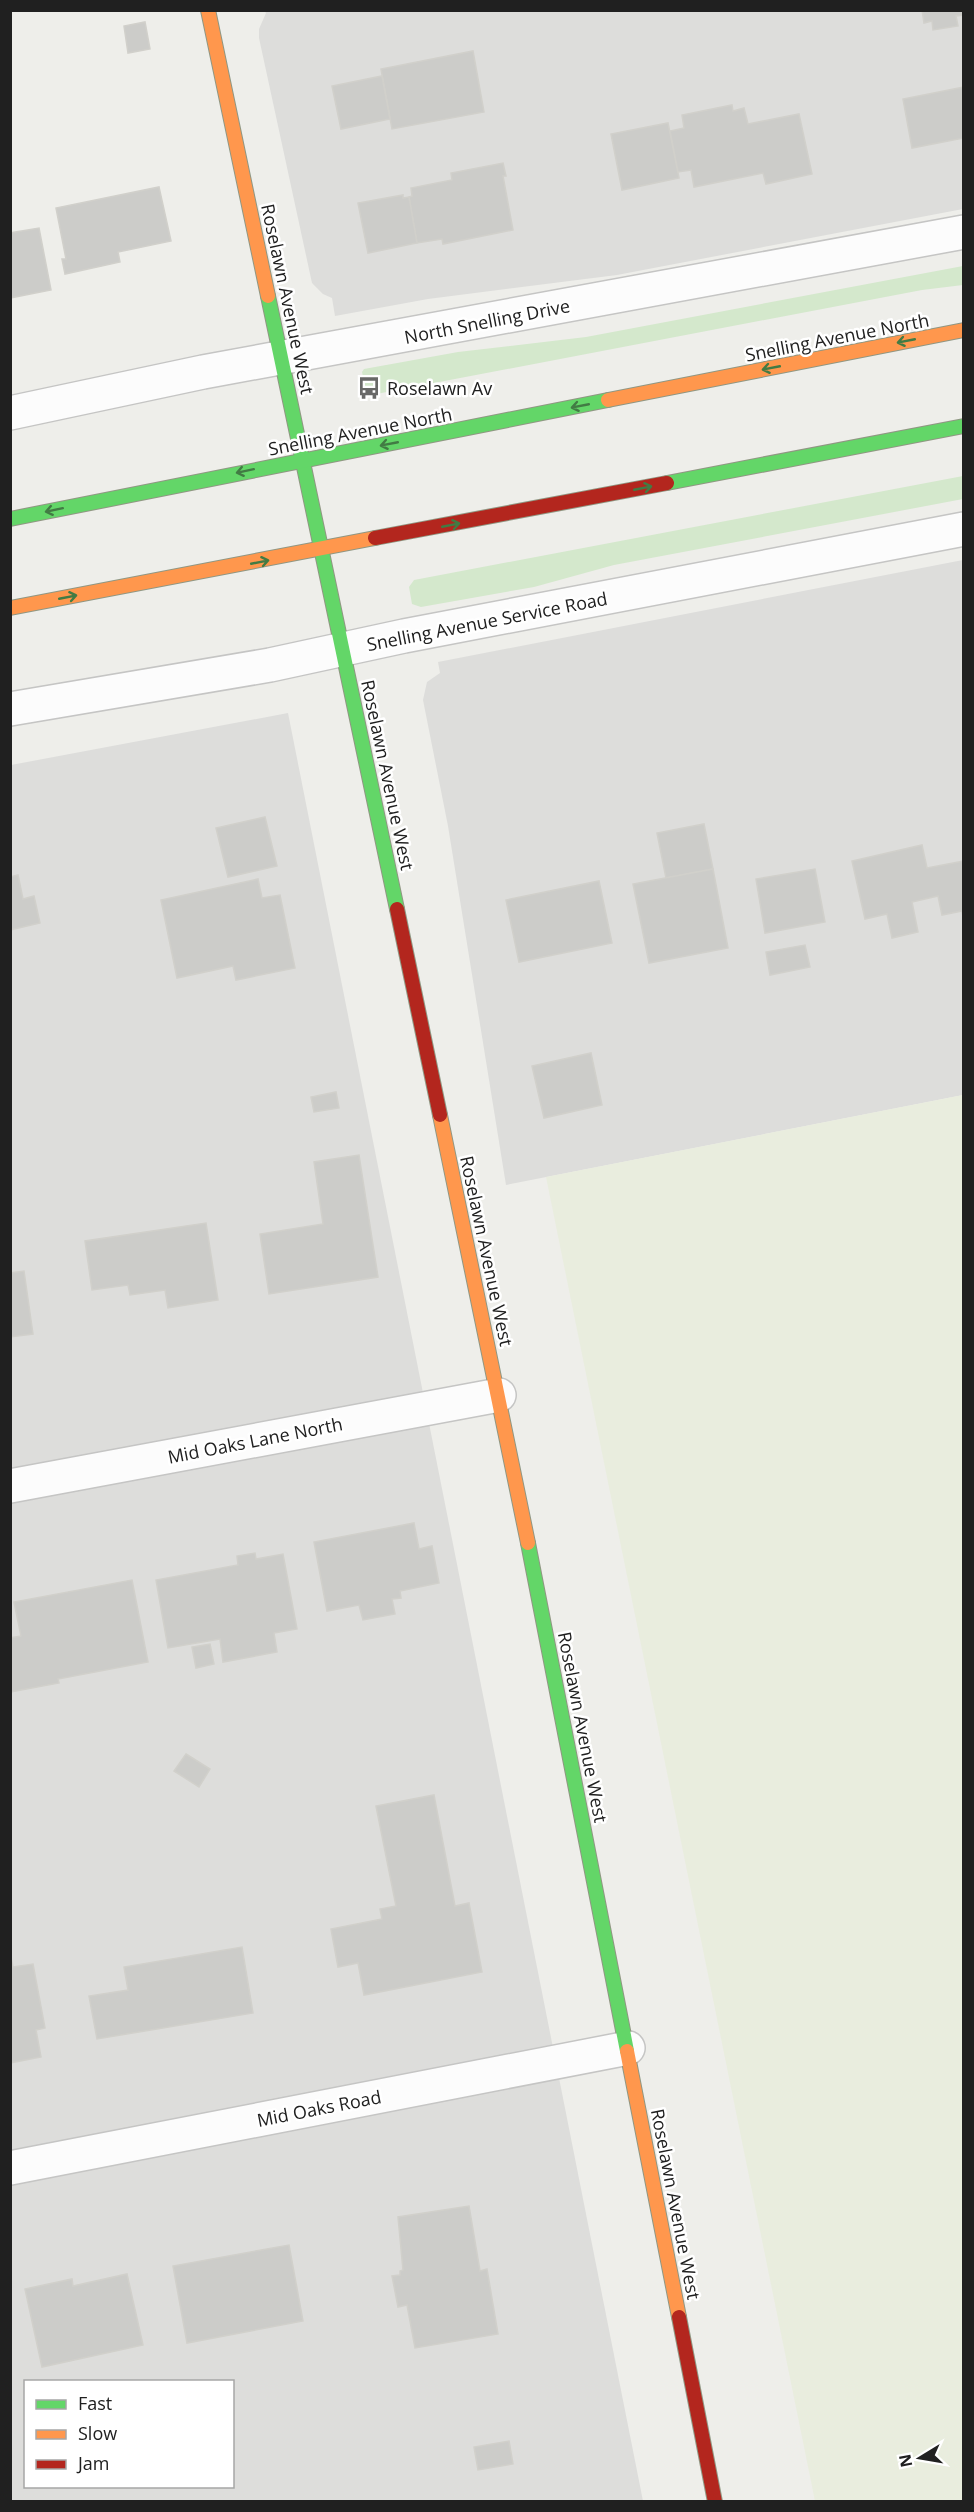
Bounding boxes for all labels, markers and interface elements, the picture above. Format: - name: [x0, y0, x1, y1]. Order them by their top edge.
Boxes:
- street label: Roselawn Avenue West: [256, 202, 320, 396]
- street label: North Snelling Drive: [402, 293, 572, 349]
- street label: Snelling Avenue North: [743, 307, 931, 367]
- one-way arrow: [897, 336, 916, 347]
- one-way arrow: [762, 363, 782, 374]
- bus stop icon: Roselawn Av: [356, 375, 382, 401]
- place label: Roselawn Av: [387, 376, 492, 400]
- street label: Snelling Avenue North: [266, 401, 454, 461]
- one-way arrow: [571, 401, 590, 412]
- one-way arrow: [380, 439, 399, 450]
- one-way arrow: [236, 466, 256, 477]
- one-way arrow: [632, 482, 652, 493]
- one-way arrow: [45, 505, 65, 516]
- one-way arrow: [441, 519, 461, 530]
- one-way arrow: [249, 556, 269, 567]
- street label: Snelling Avenue Service Road: [365, 586, 609, 656]
- one-way arrow: [58, 591, 77, 602]
- street label: Roselawn Avenue West: [356, 678, 420, 872]
- street label: Roselawn Avenue West: [455, 1154, 519, 1348]
- street label: Mid Oaks Lane North: [166, 1411, 344, 1469]
- street label: Roselawn Avenue West: [553, 1630, 613, 1824]
- street label: Mid Oaks Road: [255, 2084, 383, 2132]
- street label: Roselawn Avenue West: [646, 2107, 706, 2301]
- legend: [24, 2380, 234, 2488]
- text: Fast: [78, 2391, 112, 2415]
- text: Slow: [78, 2421, 117, 2445]
- north arrow: [890, 2428, 950, 2488]
- text: Jam: [76, 2451, 110, 2475]
- text: N: [893, 2452, 917, 2469]

